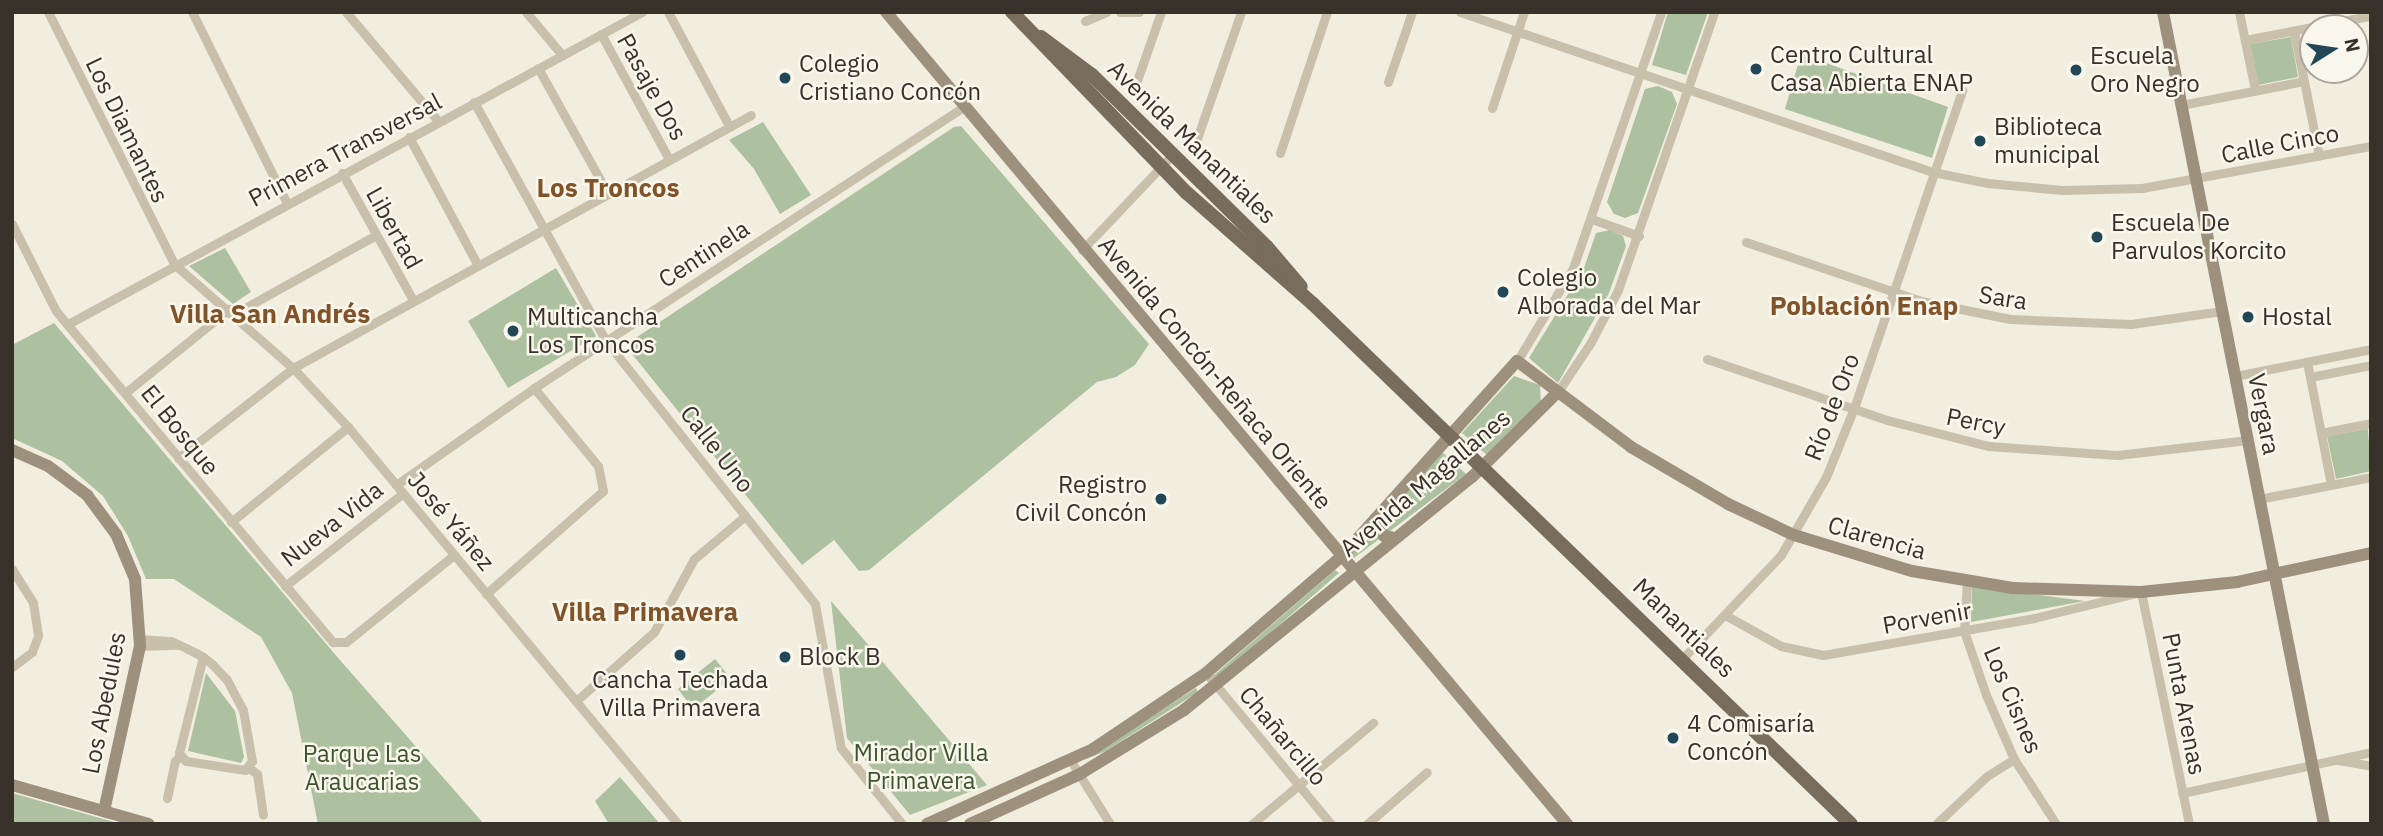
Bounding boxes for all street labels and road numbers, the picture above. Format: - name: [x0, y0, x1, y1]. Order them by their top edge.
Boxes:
- street label: Pasaje Dos: [611, 29, 693, 145]
- street label: Los Diamantes: [79, 53, 175, 207]
- street label: Avenida Manantiales: [1102, 54, 1282, 230]
- street label: Primera Transversal: [244, 87, 446, 213]
- street label: Calle Cinco: [2219, 118, 2341, 170]
- street label: Libertad: [360, 182, 428, 274]
- street label: Centinela: [653, 214, 755, 294]
- street label: Avenida Concón-Reñaca Oriente: [1092, 231, 1338, 515]
- street label: Sara: [1977, 280, 2029, 316]
- street label: Río de Oro: [1798, 349, 1866, 465]
- street label: Vergara: [2242, 371, 2286, 457]
- street label: El Bosque: [135, 379, 225, 481]
- street label: Calle Uno: [674, 400, 760, 498]
- street label: Percy: [1944, 402, 2008, 442]
- street label: Avenida Magallanes: [1334, 403, 1516, 563]
- street label: José Yáñez: [401, 466, 501, 576]
- street label: Nueva Vida: [275, 475, 389, 573]
- street label: Clarencia: [1825, 510, 1929, 566]
- street label: Manantiales: [1627, 572, 1741, 684]
- street label: Porvenir: [1880, 596, 1974, 640]
- street label: Los Abedules: [76, 630, 132, 776]
- street label: Punta Arenas: [2156, 631, 2212, 777]
- street label: Los Cisnes: [1978, 642, 2048, 758]
- street label: Chañarcillo: [1233, 680, 1333, 792]

